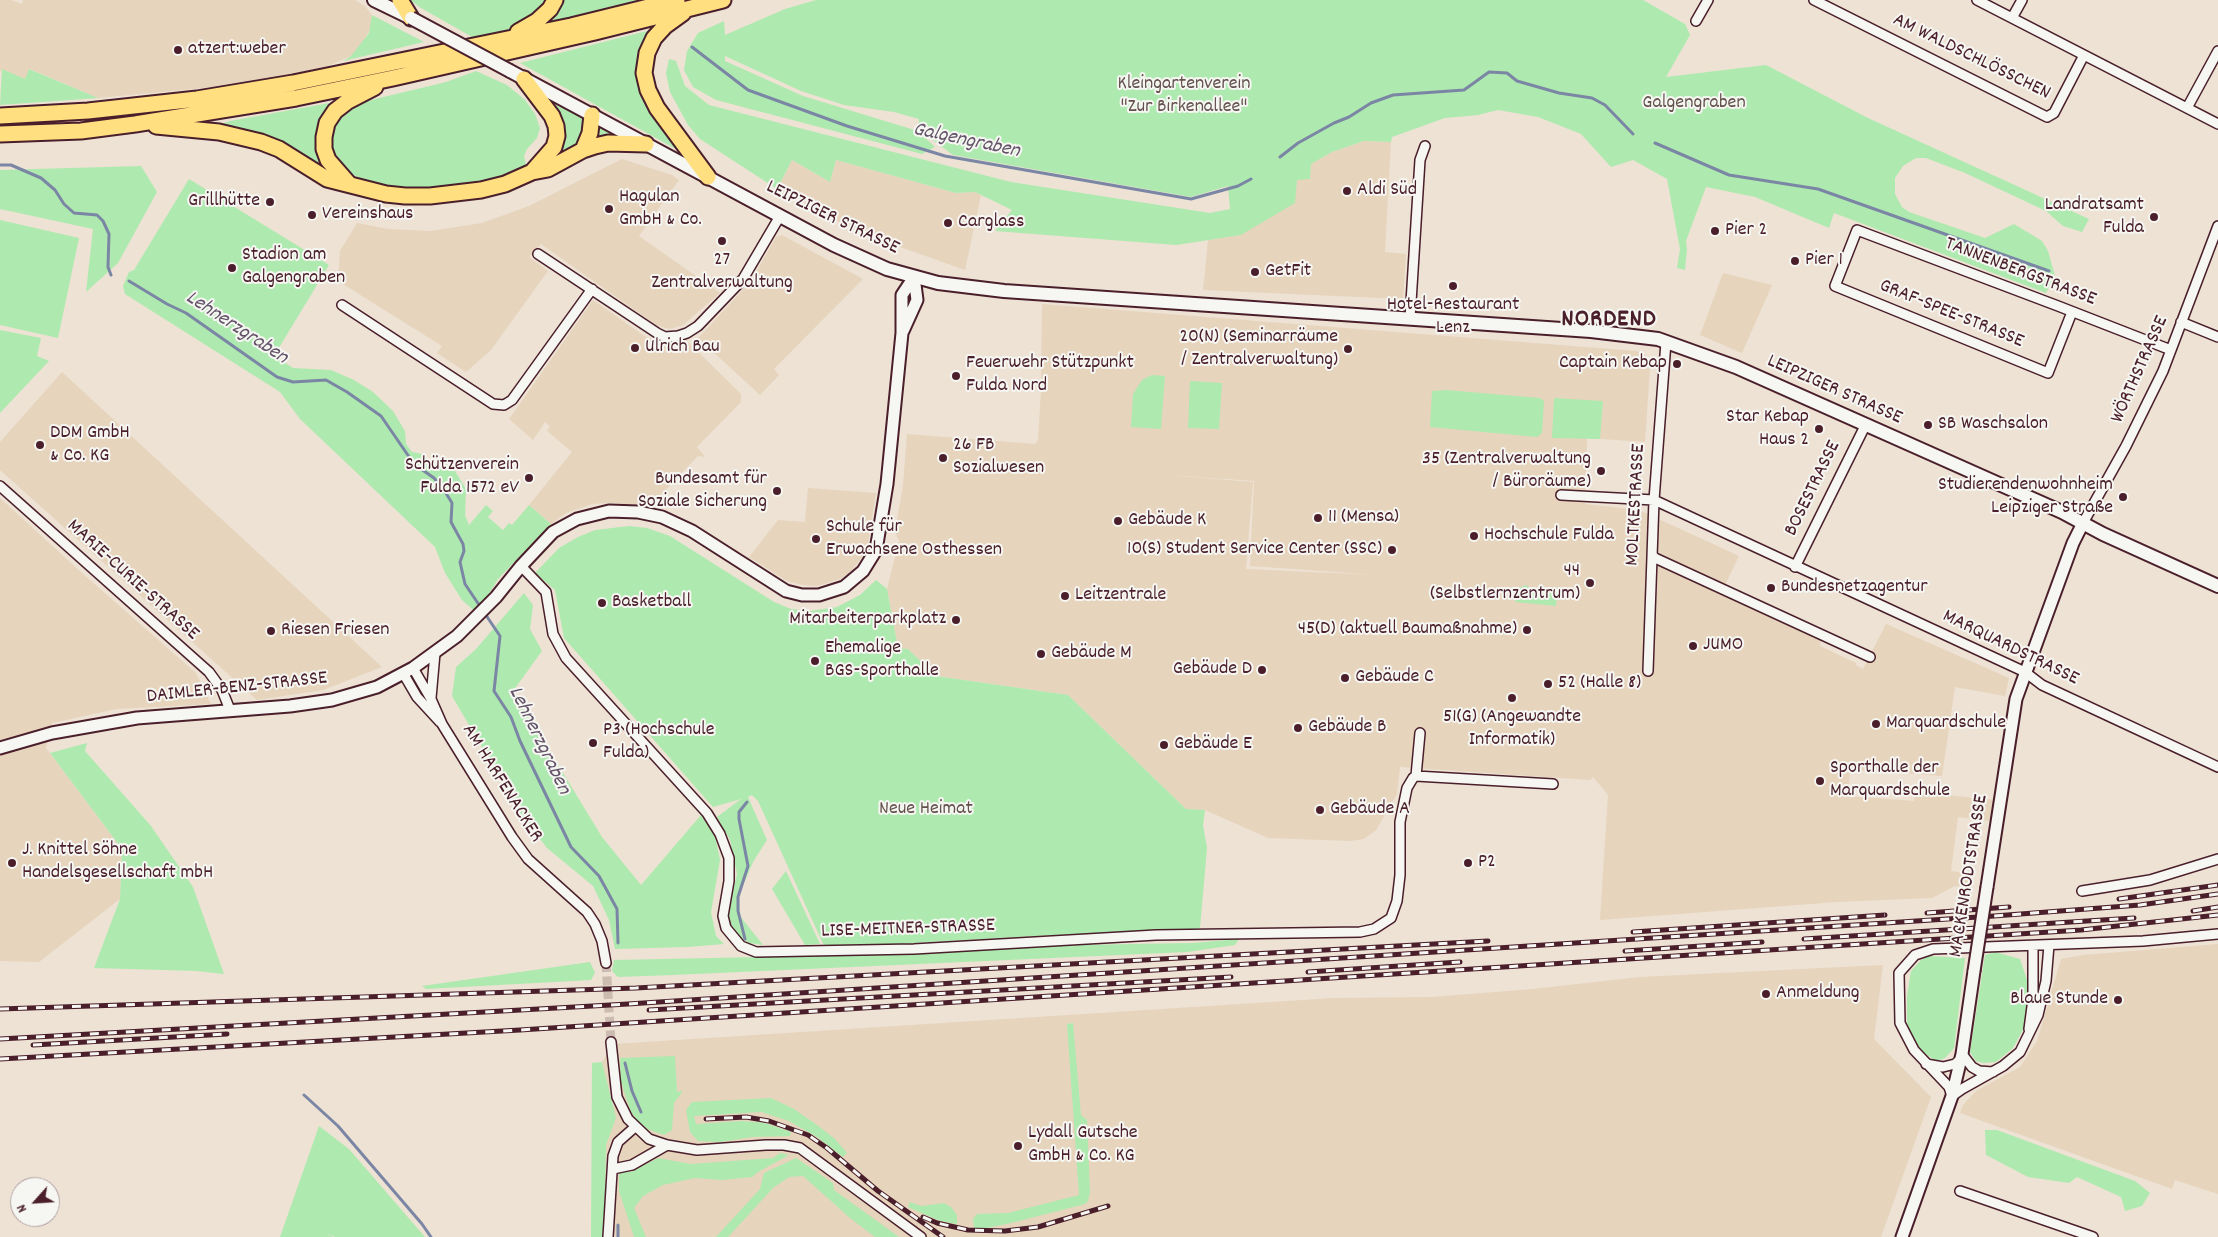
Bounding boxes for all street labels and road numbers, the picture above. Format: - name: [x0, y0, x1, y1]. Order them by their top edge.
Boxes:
- street label: AM WALDSCHLÖSSCHEN: [1888, 9, 2054, 107]
- street label: LEIPZIGER STRASSE: [761, 176, 903, 262]
- street label: TANNENBERGSTRASSE: [1941, 233, 2099, 313]
- street label: GRAF-SPEE-STRASSE: [1875, 275, 2027, 355]
- street label: WÖRTHSTRASSE: [2107, 313, 2175, 427]
- street label: LEIPZIGER STRASSE: [1763, 350, 1905, 432]
- street label: BOSESTRASSE: [1781, 437, 1847, 541]
- street label: MOLTKESTRASSE: [1622, 444, 1652, 566]
- street label: MARIE-CURIE-STRASSE: [61, 515, 203, 647]
- street label: MARQUARDSTRASSE: [1938, 606, 2082, 692]
- street label: DAIMLER-BENZ-STRASSE: [146, 668, 328, 710]
- street label: AM HARFENACKER: [455, 720, 547, 848]
- street label: MACKENRODTSTRASSE: [1945, 793, 1995, 959]
- street label: LISE-MEITNER-STRASSE: [821, 915, 995, 945]

